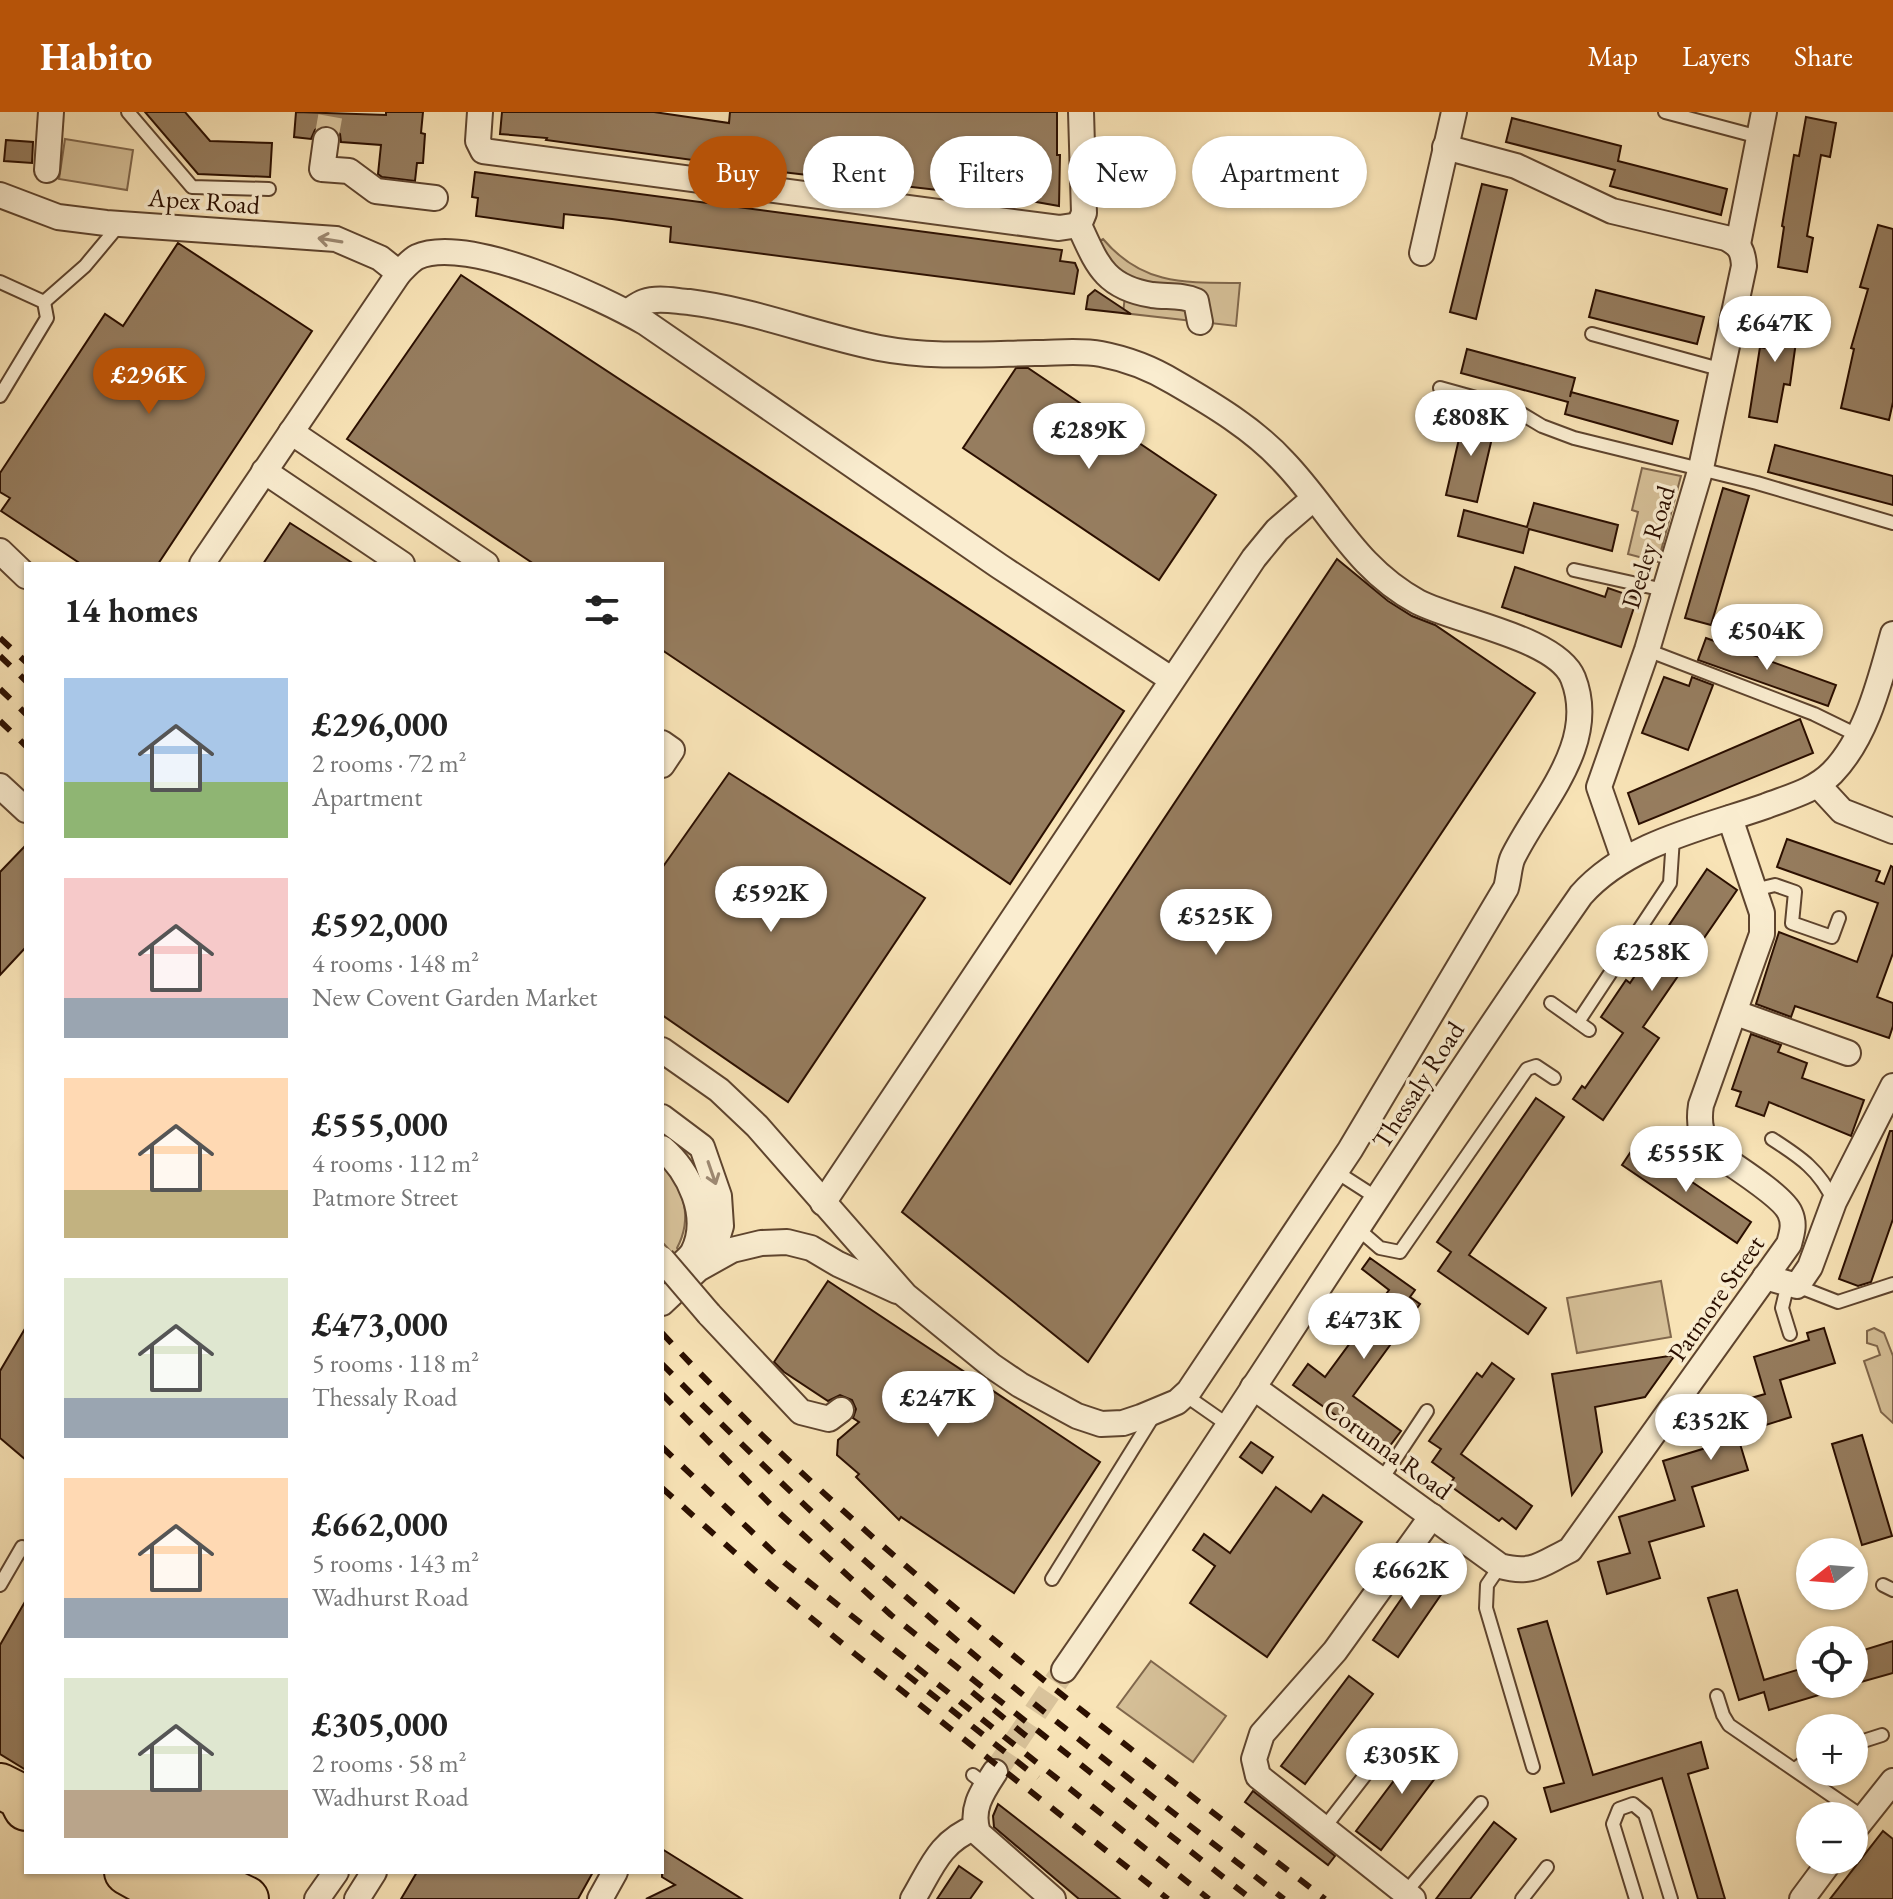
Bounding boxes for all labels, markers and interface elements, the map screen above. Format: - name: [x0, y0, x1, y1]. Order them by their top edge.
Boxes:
- text: Habito: [40, 32, 152, 81]
- text: Map: [1588, 38, 1638, 74]
- text: Layers: [1682, 38, 1750, 74]
- text: Share: [1794, 38, 1853, 74]
- chip: Buy: [688, 136, 787, 208]
- chip: Rent: [803, 136, 914, 208]
- chip: Filters: [930, 136, 1052, 208]
- chip: New: [1068, 136, 1176, 208]
- chip: Apartment: [1192, 136, 1367, 208]
- street label: Apex Road: [146, 180, 262, 222]
- one-way arrow: [318, 231, 344, 246]
- pin: £647K: [1719, 296, 1831, 364]
- text: £647K: [1737, 305, 1813, 339]
- pin: £296K: [93, 348, 205, 416]
- text: £296K: [111, 357, 187, 391]
- pin: £808K: [1415, 390, 1527, 458]
- text: £808K: [1433, 399, 1509, 433]
- pin: £289K: [1033, 403, 1145, 471]
- text: £289K: [1051, 412, 1127, 446]
- street label: Deeley Road: [1613, 480, 1683, 613]
- text: 14 homes: [64, 588, 198, 632]
- icon: filters: [580, 588, 624, 632]
- pin: £504K: [1711, 604, 1823, 672]
- text: £504K: [1729, 613, 1805, 647]
- text: £296,000: [312, 702, 448, 746]
- icon: home: [128, 710, 224, 806]
- text: 2 rooms · 72 m²: [312, 746, 467, 780]
- text: Apartment: [312, 780, 422, 814]
- pin: £592K: [715, 866, 827, 934]
- text: £592K: [733, 875, 809, 909]
- pin: £525K: [1160, 889, 1272, 957]
- text: £525K: [1178, 898, 1254, 932]
- text: £592,000: [312, 902, 448, 946]
- icon: home: [128, 910, 224, 1006]
- pin: £258K: [1596, 925, 1708, 993]
- text: £258K: [1614, 934, 1690, 968]
- text: 4 rooms · 148 m²: [312, 946, 479, 980]
- text: New Covent Garden Market: [312, 980, 597, 1014]
- street label: Thessaly Road: [1364, 1014, 1472, 1155]
- text: £555,000: [312, 1102, 448, 1146]
- icon: home: [128, 1110, 224, 1206]
- pin: £555K: [1630, 1126, 1742, 1194]
- text: £555K: [1648, 1135, 1724, 1169]
- text: 4 rooms · 112 m²: [312, 1146, 479, 1180]
- one-way arrow: [706, 1160, 721, 1185]
- text: Patmore Street: [312, 1180, 458, 1214]
- street label: Patmore Street: [1660, 1229, 1772, 1367]
- pin: £473K: [1308, 1293, 1420, 1361]
- text: £473,000: [312, 1302, 448, 1346]
- text: £473K: [1326, 1302, 1402, 1336]
- icon: home: [128, 1310, 224, 1406]
- text: 5 rooms · 118 m²: [312, 1346, 479, 1380]
- pin: £247K: [882, 1371, 994, 1439]
- text: Thessaly Road: [312, 1380, 457, 1414]
- text: £247K: [900, 1380, 976, 1414]
- street label: Corunna Road: [1317, 1391, 1460, 1508]
- pin: £352K: [1655, 1394, 1767, 1462]
- text: £352K: [1673, 1403, 1749, 1437]
- text: £662,000: [312, 1502, 448, 1546]
- icon: home: [128, 1510, 224, 1606]
- north arrow: [1796, 1538, 1868, 1610]
- map controls: [1796, 1538, 1868, 1874]
- pin: £662K: [1355, 1543, 1467, 1611]
- text: 5 rooms · 143 m²: [312, 1546, 479, 1580]
- text: £662K: [1373, 1552, 1449, 1586]
- text: Wadhurst Road: [312, 1580, 469, 1614]
- button: locate: [1796, 1626, 1868, 1698]
- text: £305,000: [312, 1702, 448, 1746]
- icon: home: [128, 1710, 224, 1806]
- button: +: [1796, 1714, 1868, 1786]
- pin: £305K: [1346, 1728, 1458, 1796]
- text: £305K: [1364, 1737, 1440, 1771]
- text: 2 rooms · 58 m²: [312, 1746, 467, 1780]
- text: Wadhurst Road: [312, 1780, 469, 1814]
- button: −: [1796, 1802, 1868, 1874]

